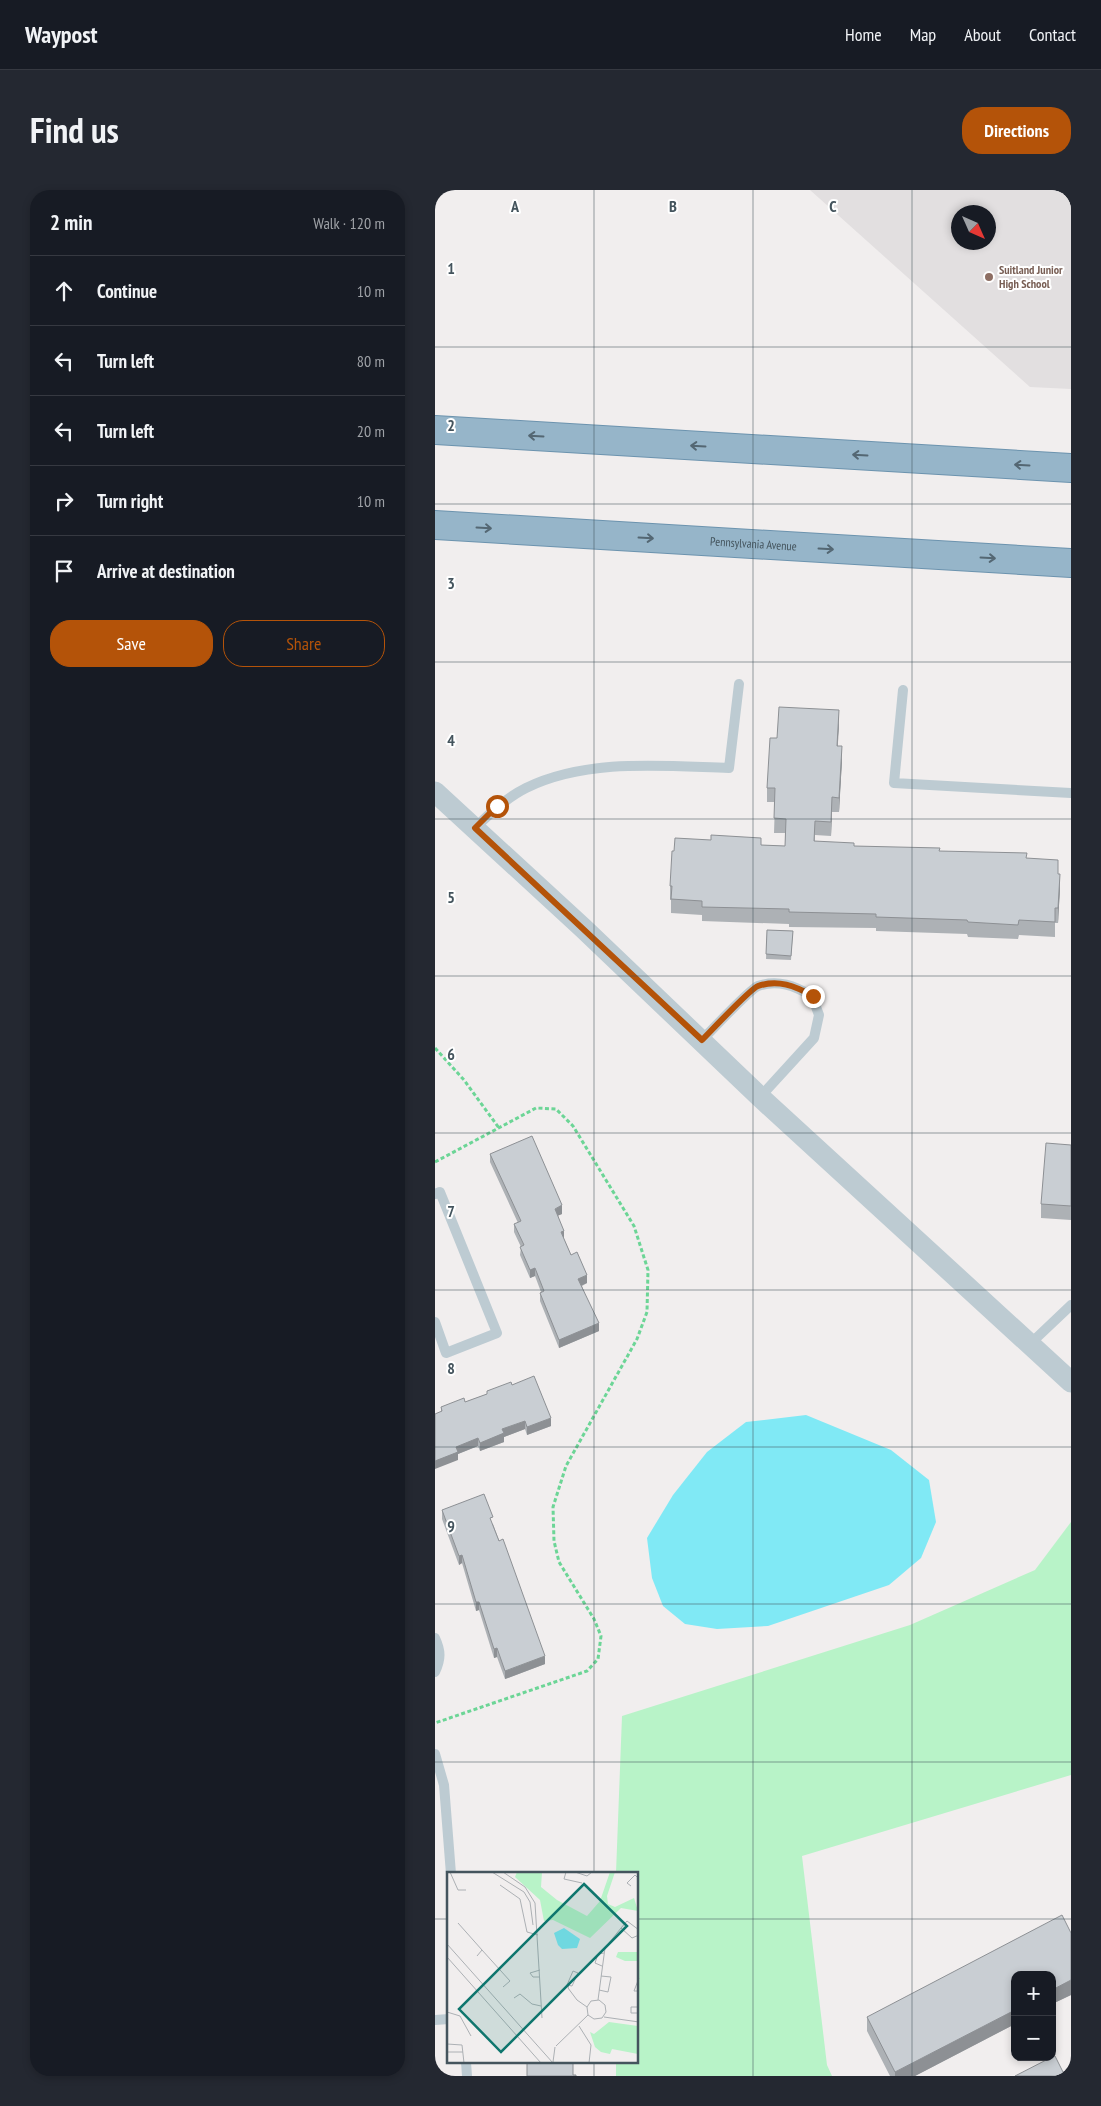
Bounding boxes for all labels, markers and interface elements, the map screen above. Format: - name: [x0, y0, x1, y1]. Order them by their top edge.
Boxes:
- text: Waypost: [25, 19, 98, 50]
- text: Home: [845, 23, 882, 46]
- text: Map: [910, 23, 936, 46]
- text: About: [964, 23, 1001, 46]
- text: Contact: [1029, 23, 1076, 46]
- text: Find us: [30, 107, 119, 153]
- button: Directions: [962, 107, 1071, 154]
- text: A: [510, 196, 520, 216]
- text: B: [669, 196, 677, 216]
- text: C: [829, 196, 837, 216]
- north arrow: [951, 205, 996, 250]
- text: 2 min: [50, 209, 92, 236]
- text: Walk · 120 m: [313, 213, 385, 233]
- text: 1: [447, 258, 455, 278]
- place label: Suitland Junior High School: [999, 262, 1063, 291]
- marker: Suitland Junior High School: [983, 271, 995, 283]
- icon: ahead: [50, 277, 78, 305]
- text: Continue: [97, 279, 157, 303]
- text: 10 m: [357, 281, 385, 301]
- icon: left: [50, 347, 78, 375]
- text: Turn left: [97, 349, 154, 373]
- text: 80 m: [357, 351, 385, 371]
- text: 2: [447, 415, 455, 435]
- icon: left: [50, 417, 78, 445]
- text: Turn left: [97, 419, 154, 443]
- text: 20 m: [357, 421, 385, 441]
- one-way arrow: [528, 432, 544, 441]
- one-way arrow: [690, 441, 706, 450]
- one-way arrow: [852, 451, 868, 460]
- one-way arrow: [1015, 460, 1031, 469]
- icon: right: [50, 487, 78, 515]
- text: Turn right: [97, 489, 163, 513]
- text: 10 m: [357, 491, 385, 511]
- one-way arrow: [475, 524, 491, 533]
- one-way arrow: [638, 533, 654, 543]
- street label: Pennsylvania Avenue: [710, 533, 797, 554]
- one-way arrow: [817, 544, 833, 553]
- one-way arrow: [980, 554, 996, 563]
- icon: arrive: [50, 557, 78, 585]
- text: Arrive at destination: [97, 559, 235, 583]
- text: 3: [447, 573, 455, 593]
- button: Save: [50, 620, 213, 667]
- button: Share: [223, 620, 385, 667]
- text: 4: [447, 730, 455, 750]
- route start: [486, 795, 509, 818]
- text: 5: [447, 887, 455, 907]
- route end: [802, 985, 825, 1008]
- text: 6: [447, 1044, 455, 1064]
- text: 7: [447, 1201, 455, 1221]
- text: 8: [447, 1358, 455, 1378]
- text: 9: [447, 1516, 455, 1536]
- inset map: [447, 1872, 639, 2064]
- map controls: [1011, 1971, 1056, 2061]
- button: +: [1011, 1971, 1056, 2016]
- button: −: [1011, 2016, 1056, 2061]

